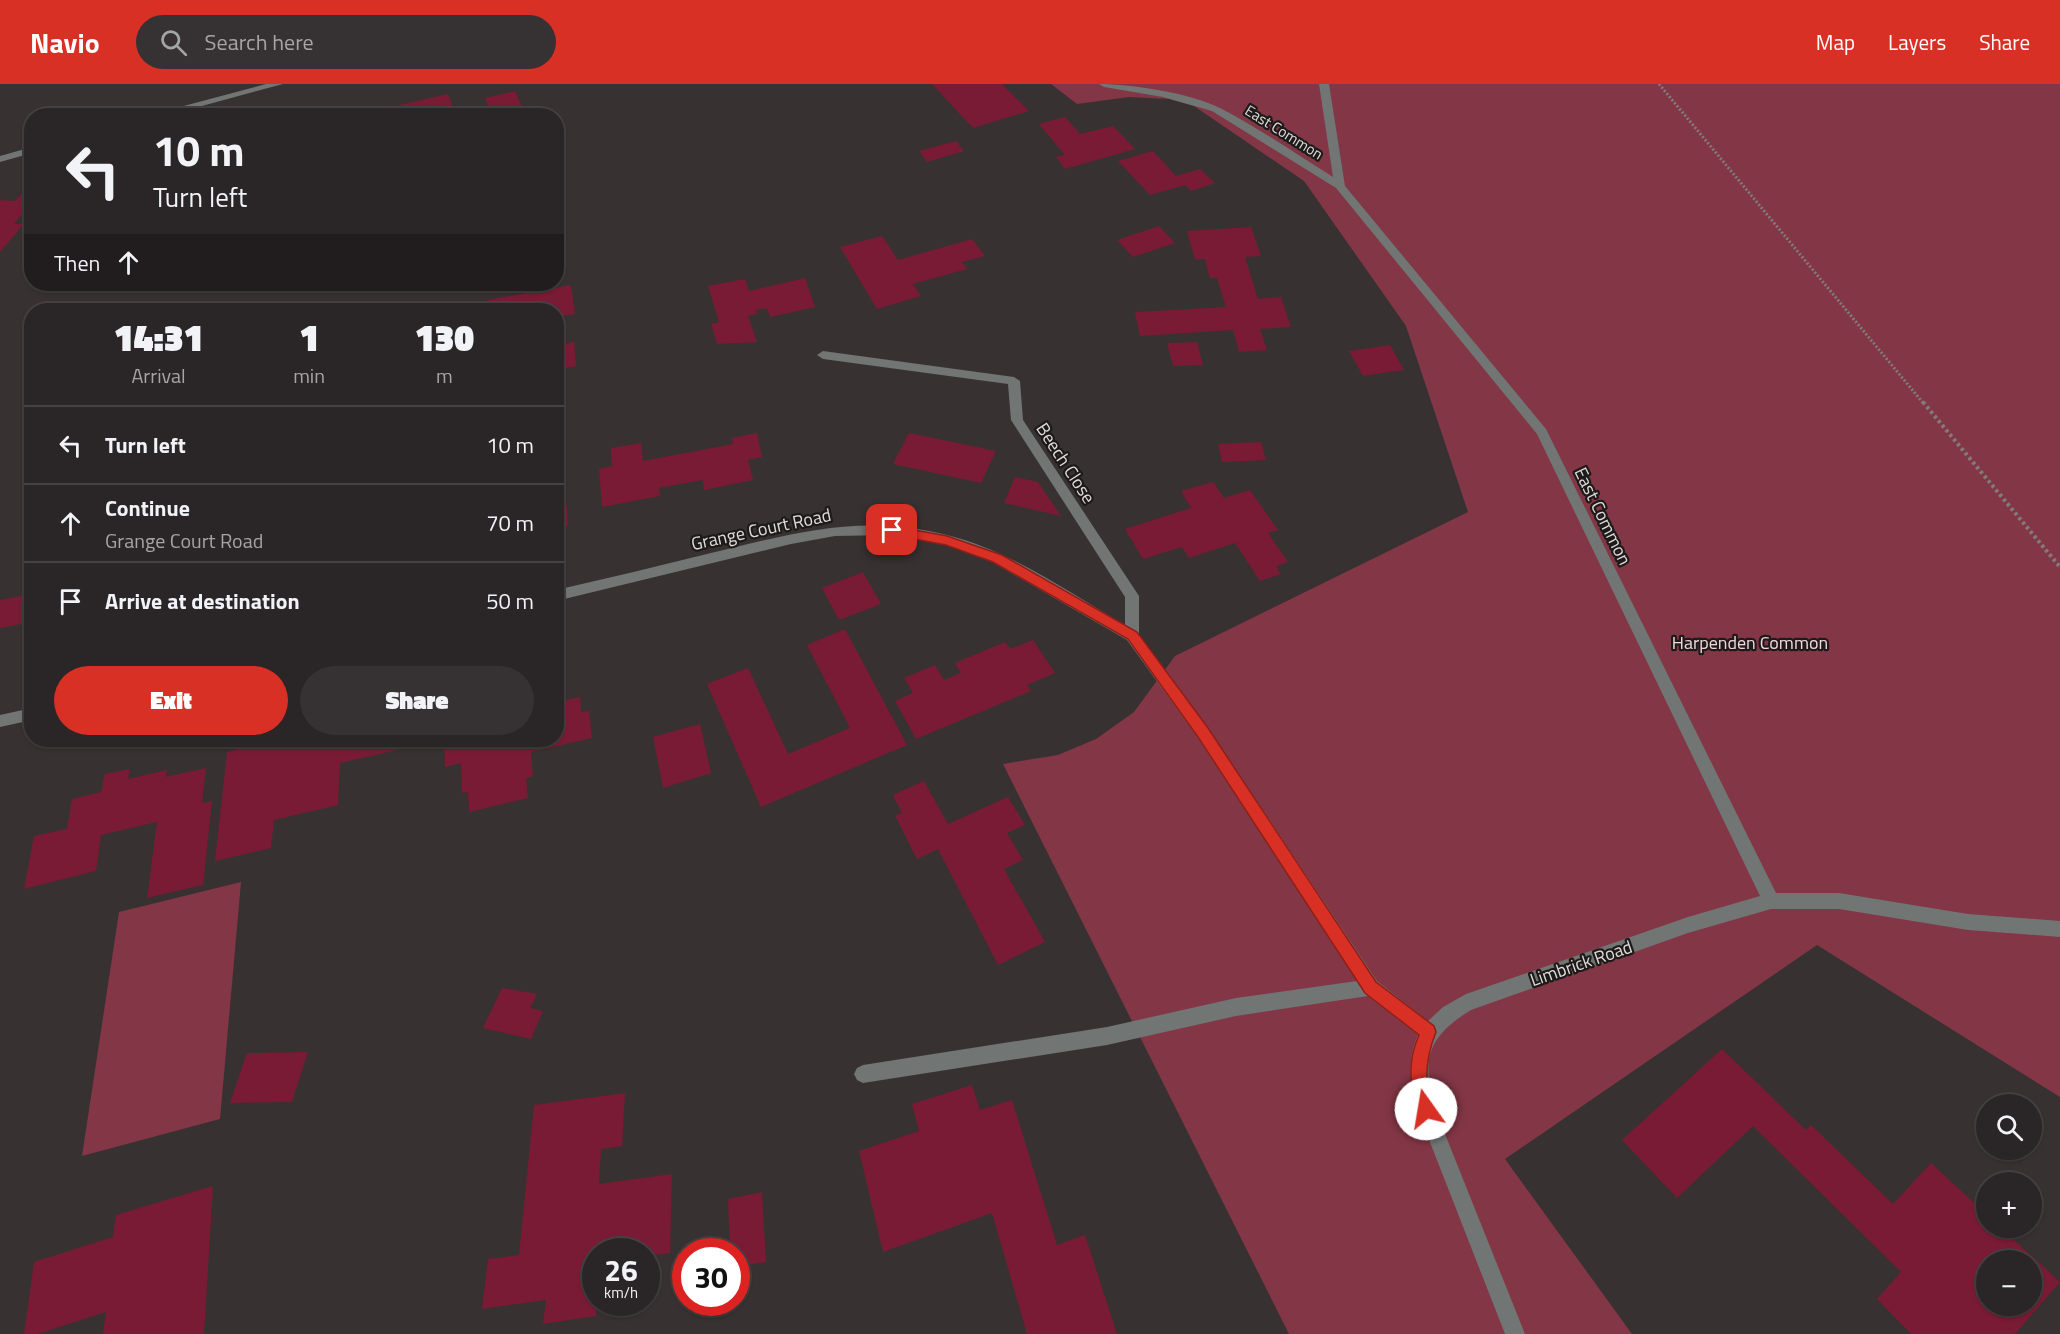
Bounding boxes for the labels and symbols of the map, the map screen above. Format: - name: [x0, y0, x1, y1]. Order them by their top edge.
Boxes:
- street label: East Common: [1240, 99, 1328, 165]
- street label: Beech Close: [1030, 417, 1102, 509]
- street label: East Common: [1568, 462, 1638, 570]
- street label: Grange Court Road: [689, 501, 833, 557]
- pin: [866, 504, 917, 555]
- park label: Harpenden Common: [1672, 629, 1828, 656]
- street label: Limbrick Road: [1526, 933, 1636, 993]
- position arrow: [1394, 1077, 1458, 1141]
- speed limit sign: 30: [672, 1238, 750, 1316]

